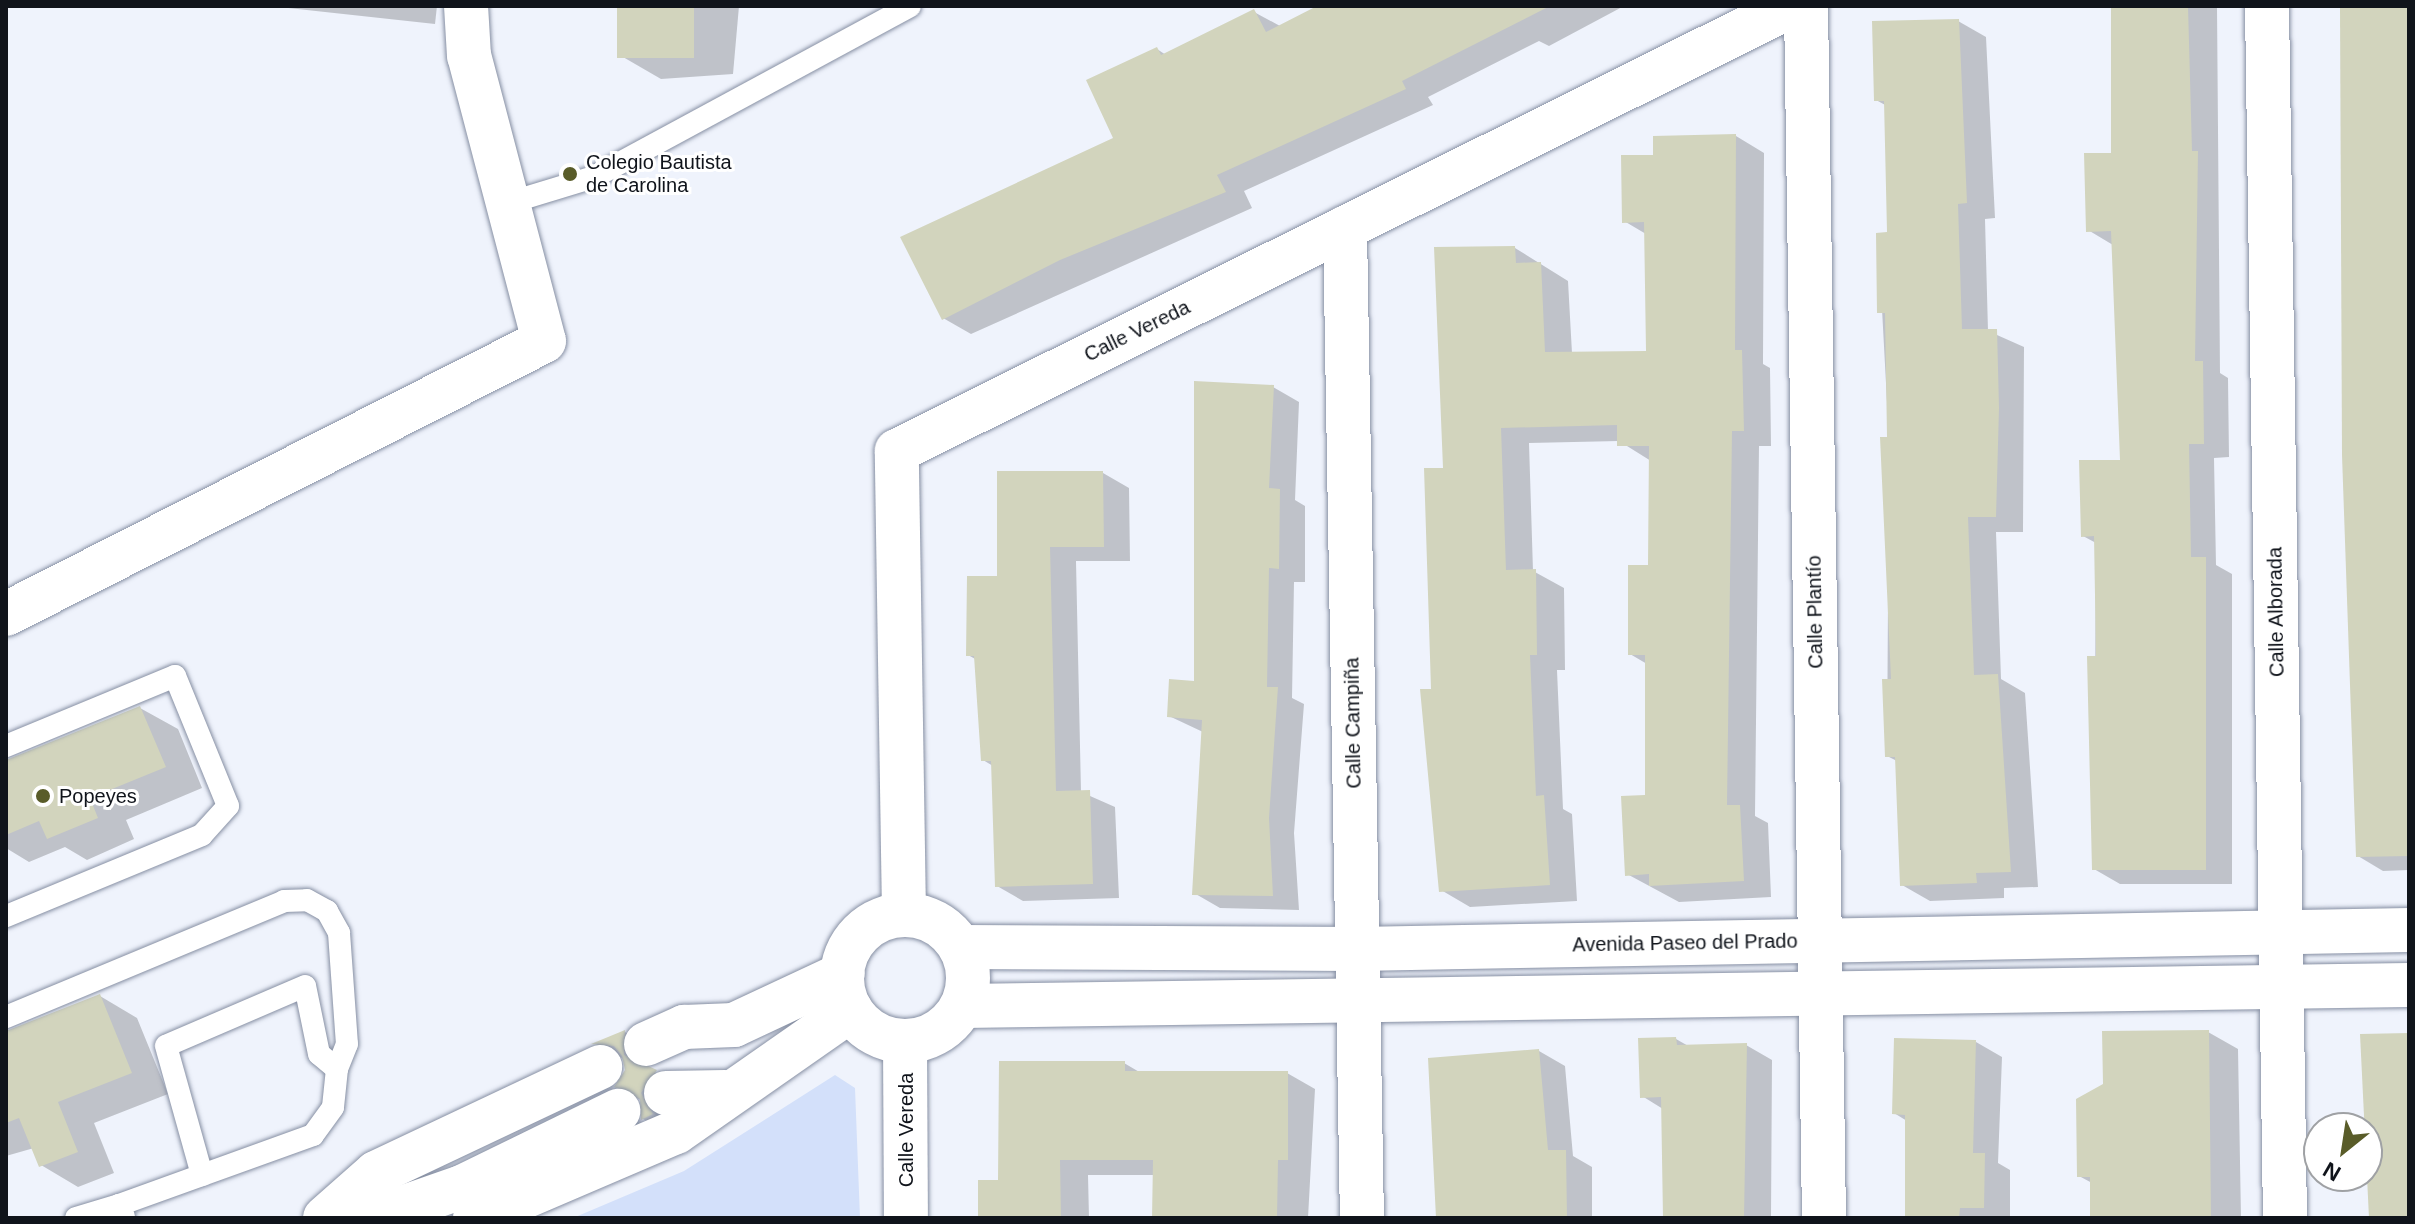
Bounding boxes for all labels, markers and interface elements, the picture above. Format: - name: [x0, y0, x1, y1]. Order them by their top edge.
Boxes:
- place label: Colegio Bautista de Carolina: [586, 150, 732, 197]
- marker: Colegio Bautista de Carolina: [561, 165, 579, 183]
- street label: Calle Vereda: [1080, 295, 1194, 367]
- street label: Calle Alborada: [2263, 546, 2289, 678]
- street label: Calle Plantío: [1802, 555, 1828, 669]
- street label: Calle Campiña: [1340, 657, 1366, 789]
- place label: Popeyes: [59, 784, 137, 808]
- marker: Popeyes: [34, 787, 52, 805]
- street label: Avenida Paseo del Prado: [1572, 929, 1798, 957]
- street label: Calle Vereda: [894, 1073, 918, 1187]
- north arrow: [2303, 1112, 2383, 1192]
- text: N: [2319, 1157, 2345, 1186]

